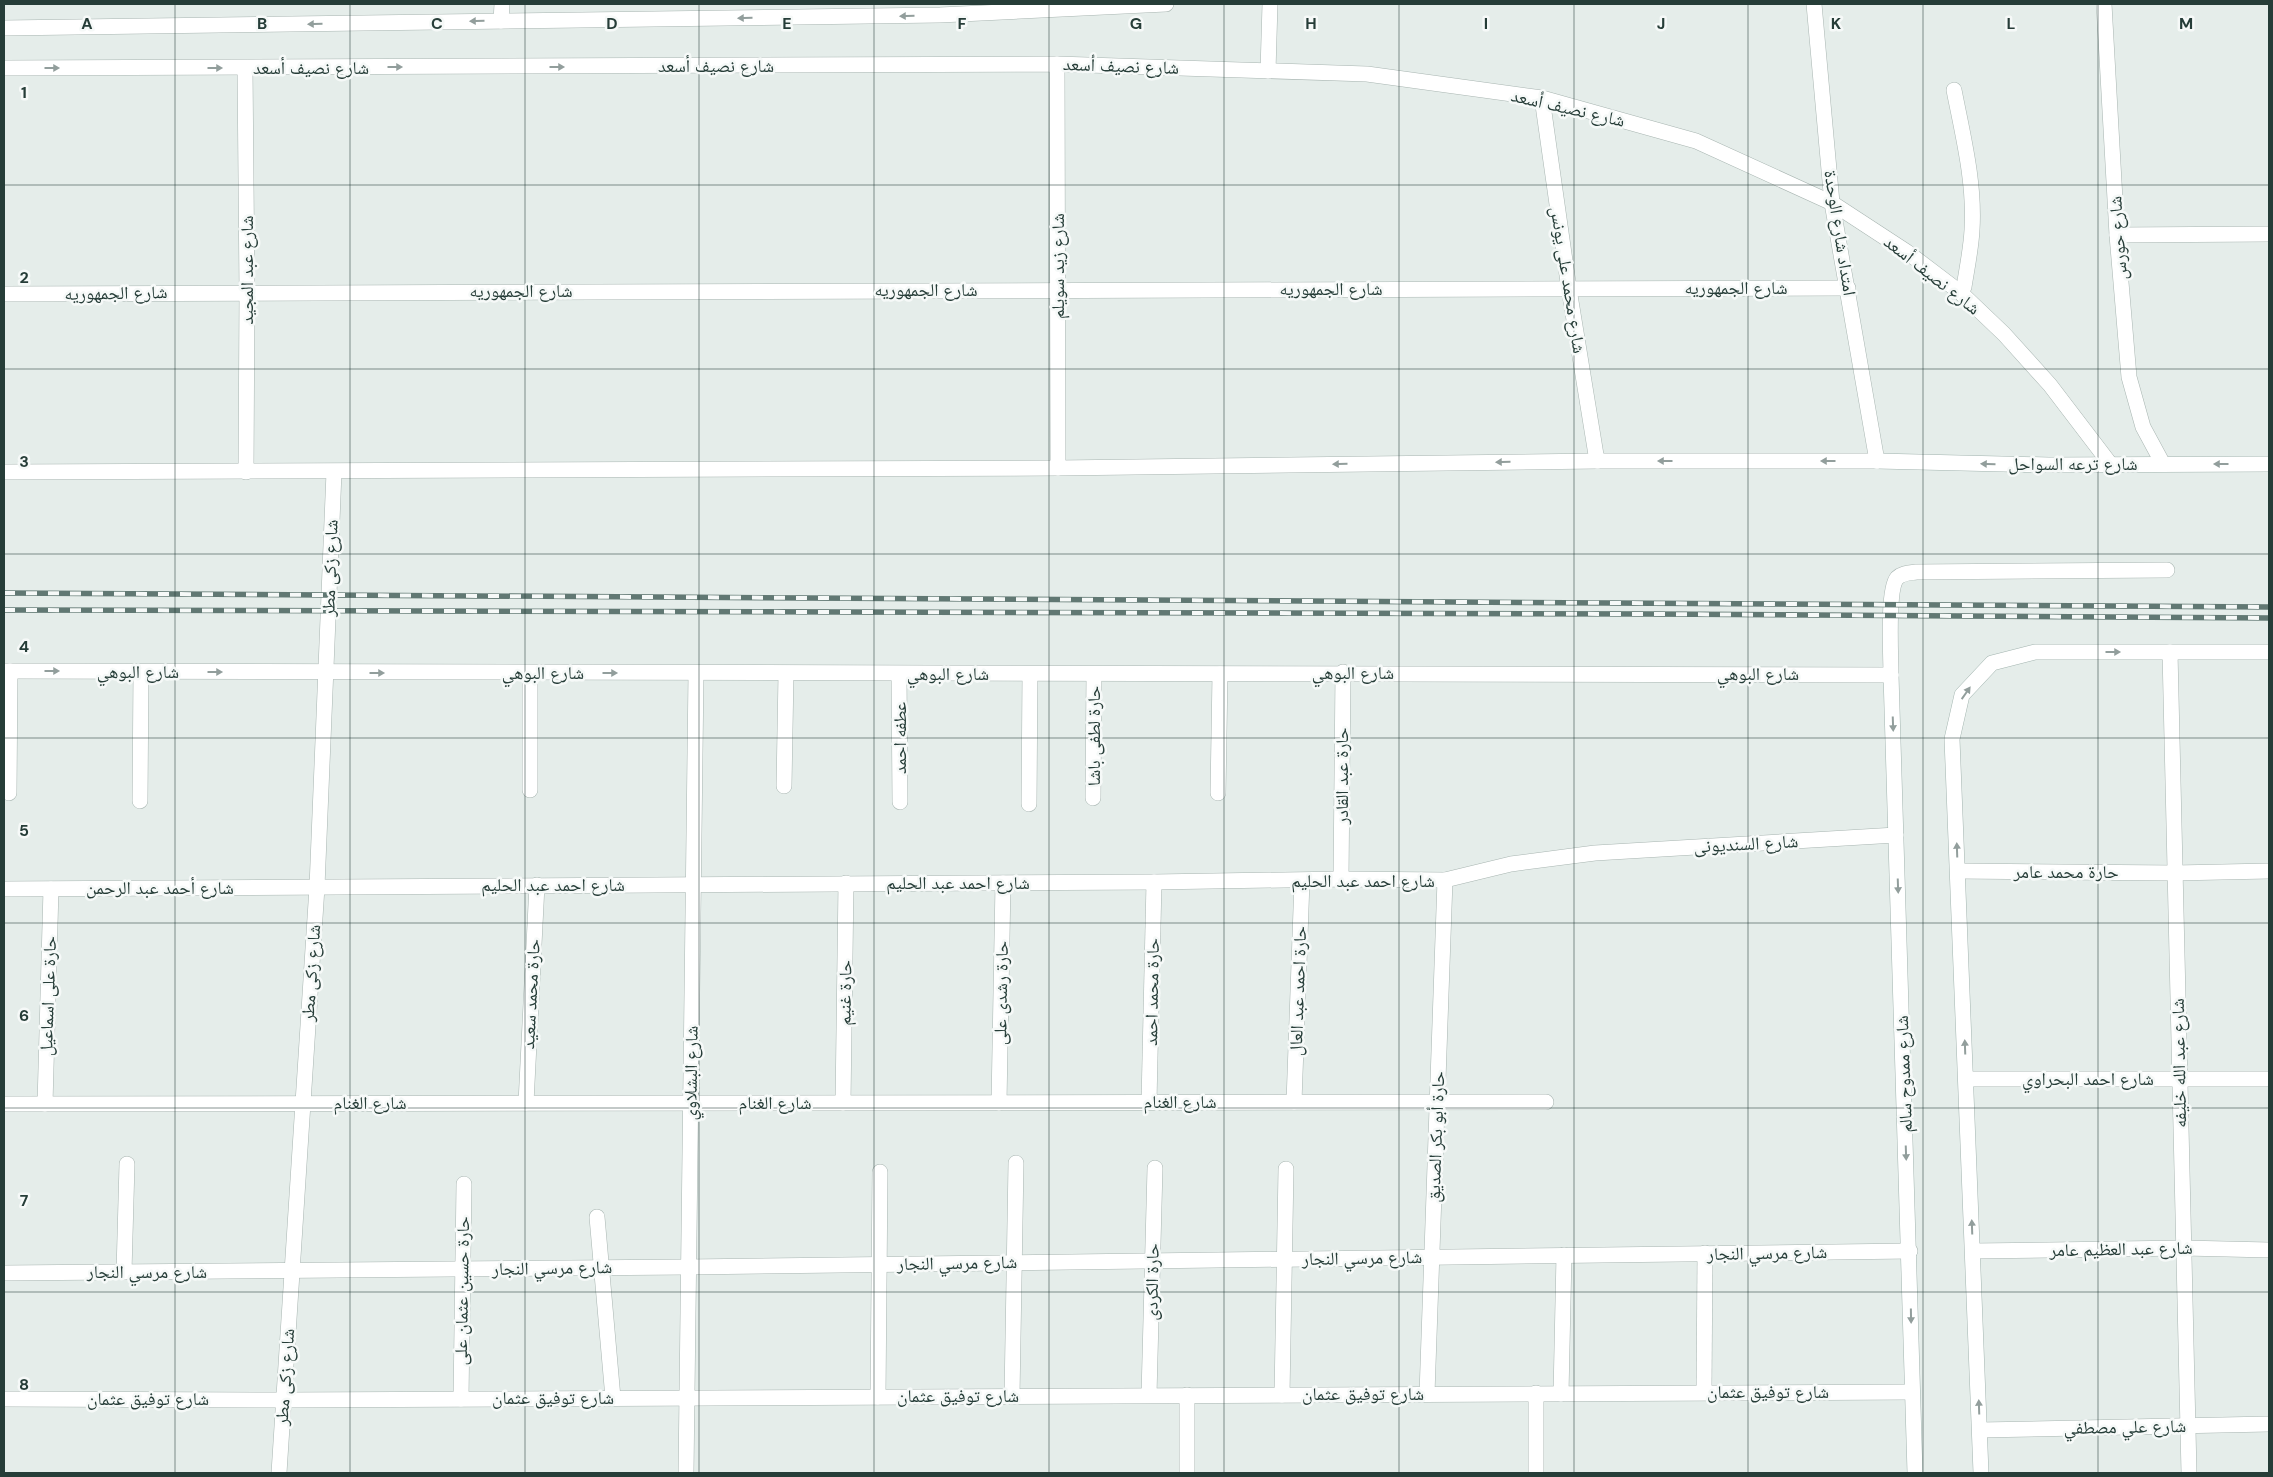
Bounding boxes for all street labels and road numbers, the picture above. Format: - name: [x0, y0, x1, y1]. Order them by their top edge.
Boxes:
- street label: شارع نصيف أسعد: [1063, 52, 1179, 80]
- street label: شارع نصيف أسعد: [658, 54, 774, 78]
- street label: شارع نصيف أسعد: [253, 56, 369, 80]
- street label: شارع نصيف أسعد: [1509, 83, 1627, 133]
- street label: امتداد شارع الوحدة: [1818, 168, 1862, 298]
- street label: شارع حورس: [2103, 195, 2133, 281]
- street label: شارع محمد على يونس: [1545, 205, 1591, 355]
- street label: شارع زيد سويلم: [1046, 213, 1070, 319]
- street label: شارع عبد المجيد: [235, 215, 259, 325]
- street label: شارع نصيف أسعد: [1879, 230, 1985, 320]
- street label: شارع الجمهوريه: [1684, 276, 1788, 300]
- street label: شارع الجمهوريه: [1279, 277, 1383, 301]
- street label: شارع الجمهوريه: [874, 278, 978, 302]
- street label: شارع الجمهوريه: [469, 279, 573, 303]
- street label: شارع الجمهوريه: [64, 280, 168, 306]
- street label: شارع ترعه السواحل: [2008, 452, 2138, 476]
- street label: شارع زكى مطر: [316, 519, 344, 618]
- street label: شارع البوهي: [97, 660, 179, 687]
- street label: شارع البوهي: [502, 661, 584, 688]
- street label: شارع البوهي: [1312, 661, 1394, 688]
- street label: شارع البوهي: [907, 662, 989, 689]
- street label: شارع البوهي: [1717, 662, 1799, 689]
- street label: حارة لطفى باشا: [1082, 686, 1106, 786]
- street label: عطفه احمد: [888, 702, 912, 774]
- street label: حارة عبد القادر: [1330, 728, 1354, 825]
- street label: شارع السنديونى: [1693, 829, 1799, 859]
- street label: حارة محمد عامر: [2012, 860, 2119, 884]
- street label: شارع احمد عبد الحليم: [1291, 869, 1435, 893]
- street label: شارع احمد عبد الحليم: [886, 871, 1030, 895]
- street label: شارع احمد عبد الحليم: [481, 873, 625, 897]
- street label: شارع أحمد عبد الرحمن: [86, 876, 234, 900]
- street label: شارع زكى مطر: [296, 924, 326, 1023]
- street label: حارة احمد عبد العال: [1284, 926, 1312, 1056]
- street label: حارة على اسماعيل: [34, 936, 62, 1056]
- street label: حارة محمد سعيد: [516, 938, 546, 1050]
- street label: حارة محمد احمد: [1139, 938, 1165, 1046]
- street label: حارة رشدى على: [988, 941, 1014, 1045]
- street label: حارة غنيم: [832, 960, 858, 1026]
- street label: شارع عبد الله خليفه: [2166, 998, 2192, 1128]
- street label: شارع ممدوح سالم: [1890, 1015, 1918, 1133]
- street label: شارع البشلاوي: [678, 1025, 706, 1121]
- street label: شارع احمد البحراوي: [2022, 1067, 2154, 1094]
- street label: حارة أبو بكر الصديق: [1422, 1071, 1450, 1203]
- street label: شارع الغنام: [1143, 1090, 1217, 1114]
- street label: شارع الغنام: [333, 1091, 407, 1115]
- street label: شارع الغنام: [738, 1091, 812, 1115]
- street label: حارة حسين عثمان على: [449, 1216, 475, 1366]
- street label: شارع عبد العظيم عامر: [2048, 1236, 2193, 1262]
- street label: شارع مرسي النجار: [1706, 1240, 1827, 1269]
- street label: حارة الكردى: [1139, 1243, 1165, 1321]
- street label: شارع مرسي النجار: [1301, 1245, 1422, 1274]
- street label: شارع مرسي النجار: [896, 1250, 1017, 1279]
- street label: شارع مرسي النجار: [491, 1255, 612, 1284]
- street label: شارع مرسي النجار: [86, 1260, 207, 1287]
- street label: شارع زكى مطر: [270, 1328, 300, 1427]
- street label: شارع توفيق عثمان: [1707, 1380, 1829, 1404]
- street label: شارع توفيق عثمان: [1302, 1382, 1424, 1406]
- street label: شارع توفيق عثمان: [897, 1384, 1019, 1408]
- street label: شارع توفيق عثمان: [492, 1386, 614, 1410]
- street label: شارع توفيق عثمان: [87, 1387, 209, 1411]
- street label: شارع علي مصطفي: [2064, 1414, 2187, 1443]

